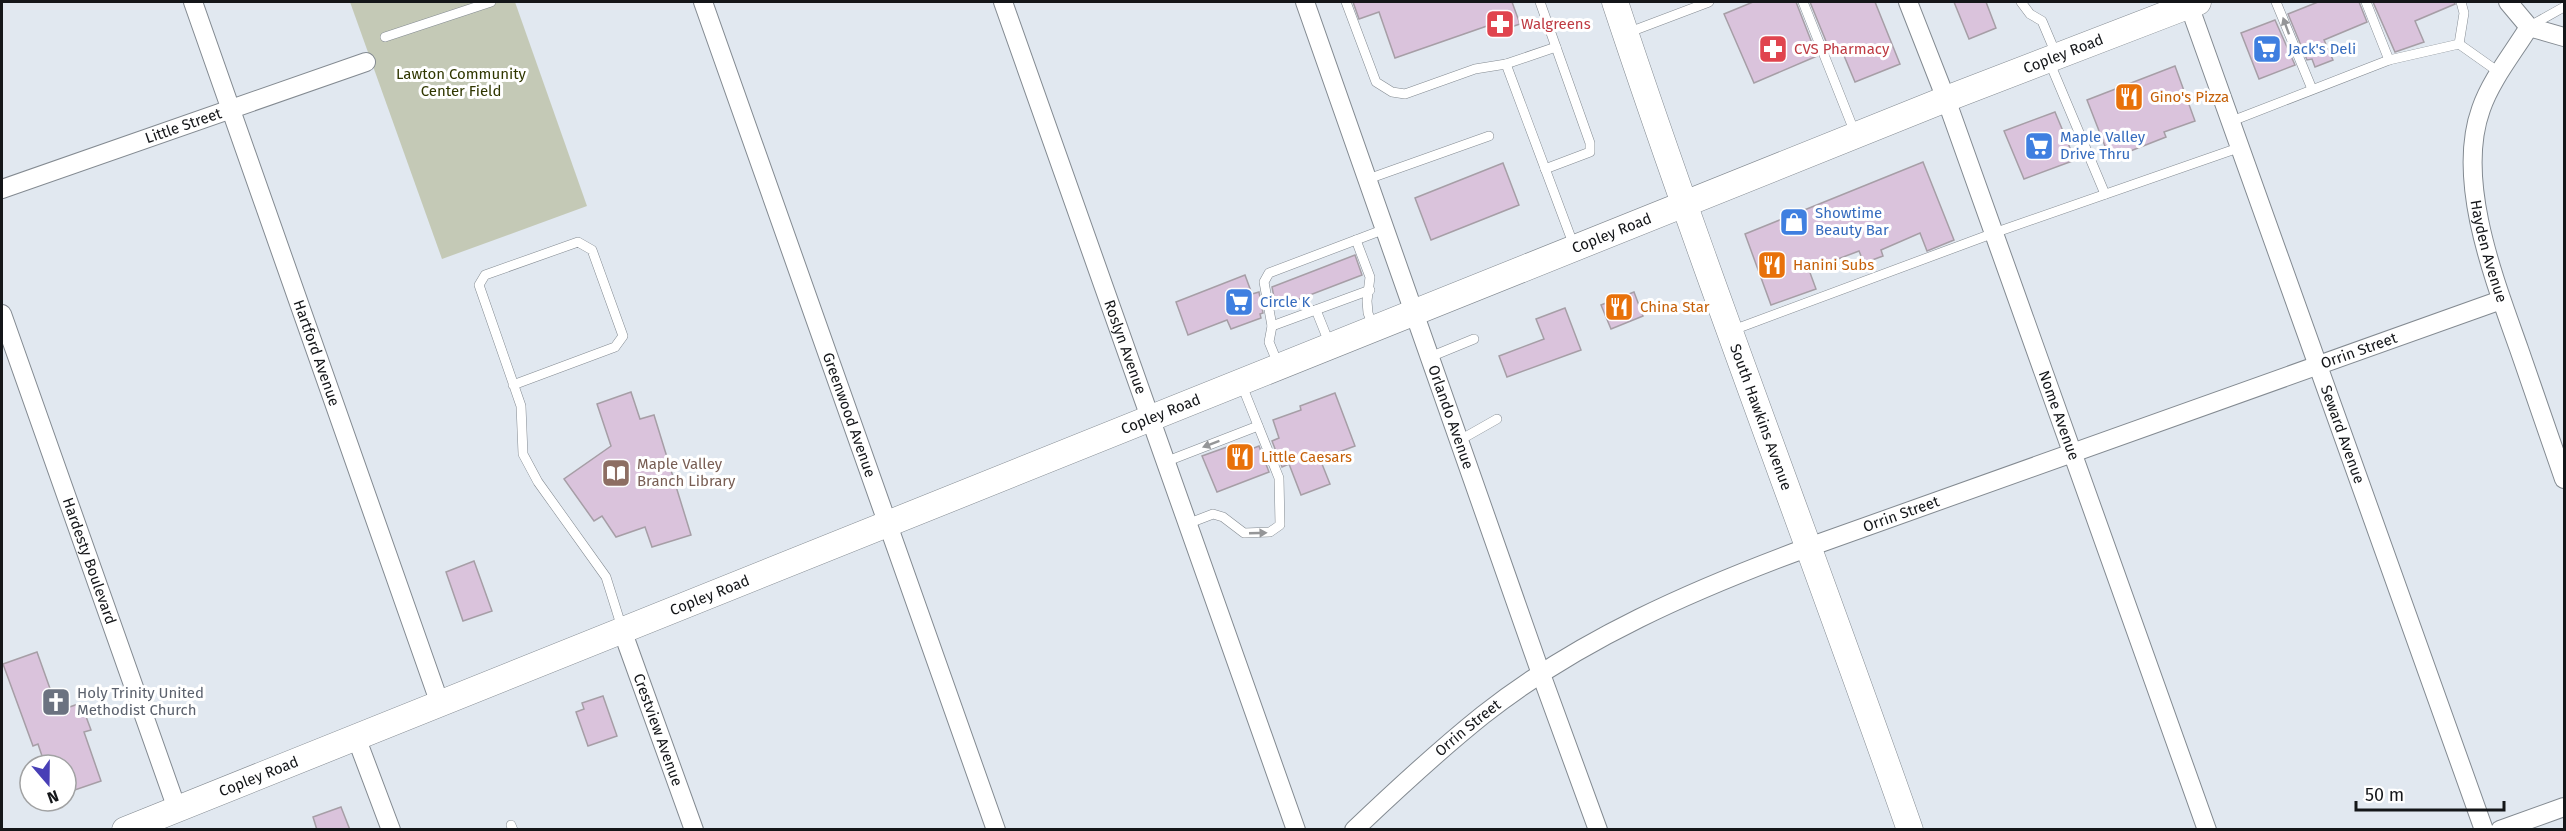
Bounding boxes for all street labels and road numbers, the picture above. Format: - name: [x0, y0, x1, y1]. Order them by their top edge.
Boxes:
- street label: Copley Road: [2021, 30, 2106, 77]
- street label: Little Street: [143, 104, 224, 147]
- street label: Hayden Avenue: [2467, 199, 2511, 305]
- street label: Copley Road: [1569, 209, 1654, 257]
- street label: Hartford Avenue: [289, 297, 343, 408]
- street label: Roslyn Avenue: [1100, 297, 1150, 397]
- street label: Orrin Street: [2318, 329, 2400, 373]
- street label: South Hawkins Avenue: [1726, 341, 1796, 493]
- street label: Greenwood Avenue: [819, 350, 879, 480]
- street label: Orlando Avenue: [1424, 363, 1477, 472]
- street label: Nome Avenue: [2035, 368, 2083, 463]
- street label: Seward Avenue: [2317, 383, 2368, 486]
- street label: Copley Road: [1118, 390, 1203, 438]
- street label: Orrin Street: [1861, 492, 1942, 536]
- street label: Hardesty Boulevard: [59, 495, 120, 627]
- street label: Copley Road: [667, 571, 752, 619]
- street label: Crestview Avenue: [629, 671, 686, 789]
- street label: Orrin Street: [1431, 695, 1505, 760]
- street label: Copley Road: [216, 752, 301, 800]

